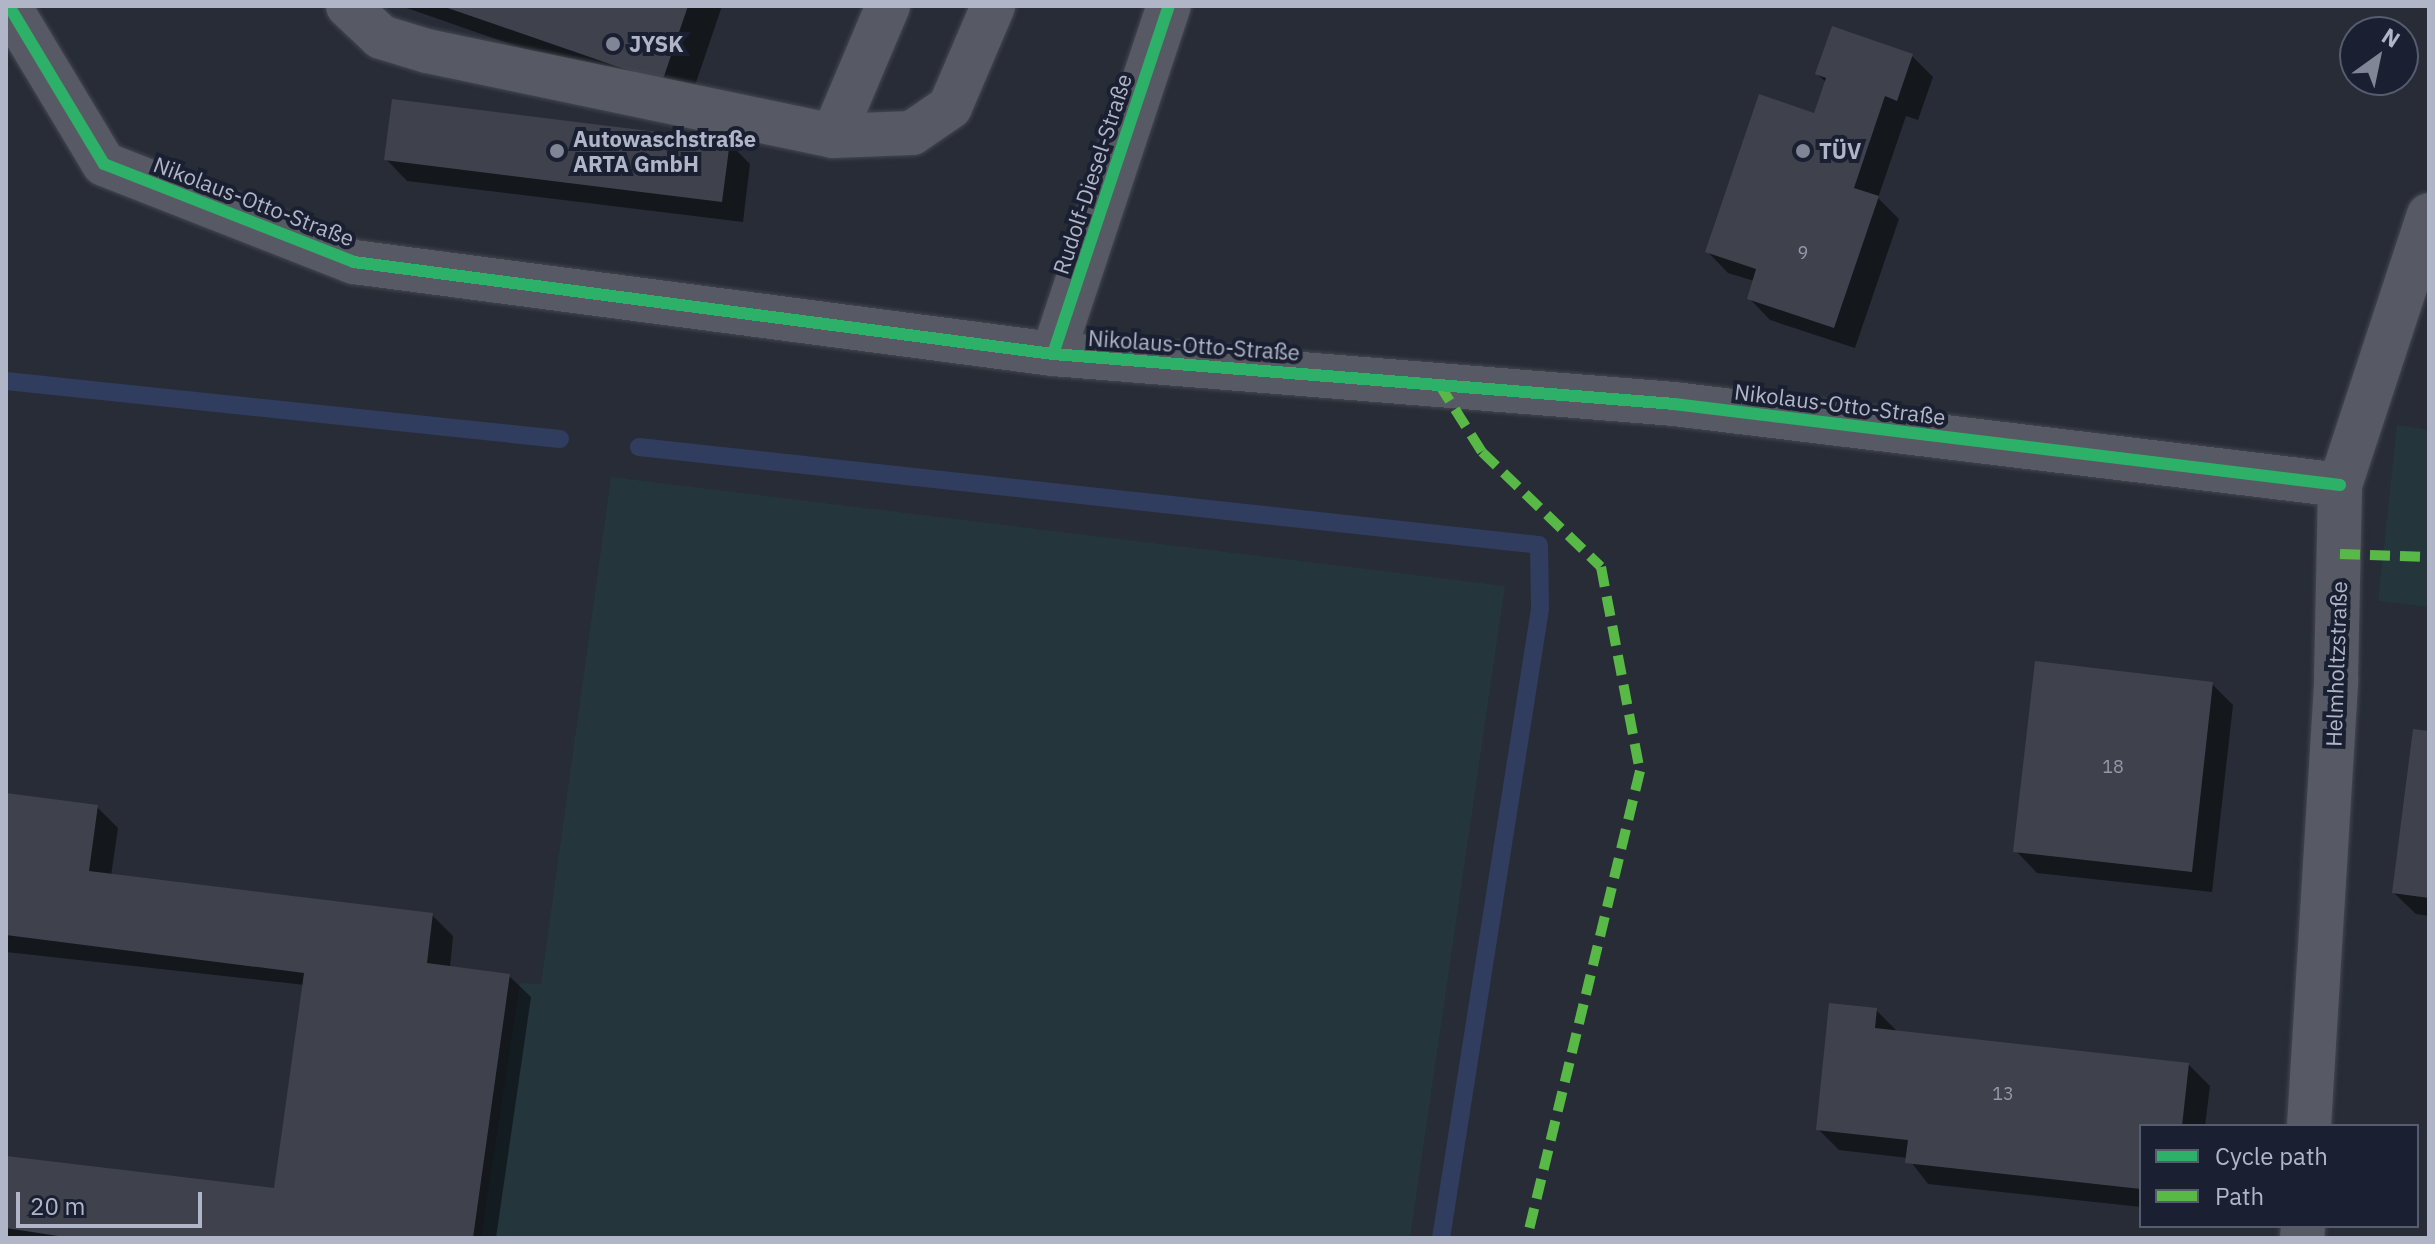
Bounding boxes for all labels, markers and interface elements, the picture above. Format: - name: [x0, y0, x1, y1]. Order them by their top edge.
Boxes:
- north arrow: [2339, 16, 2419, 96]
- text: N: [2377, 21, 2406, 54]
- place label: JYSK: [629, 31, 684, 57]
- marker: JYSK: [604, 35, 622, 53]
- street label: Rudolf-Diesel-Straße: [1047, 70, 1137, 278]
- place label: Autowaschstraße ARTA GmbH: [573, 125, 756, 176]
- place label: TÜV: [1819, 138, 1861, 164]
- marker: Autowaschstraße ARTA GmbH: [548, 142, 566, 160]
- marker: TÜV: [1794, 142, 1812, 160]
- street label: Nikolaus-Otto-Straße: [150, 151, 358, 251]
- house number: 9: [1798, 242, 1808, 264]
- street label: Nikolaus-Otto-Straße: [1087, 324, 1301, 366]
- street label: Nikolaus-Otto-Straße: [1733, 378, 1947, 430]
- street label: Helmholtzstraße: [2320, 581, 2352, 747]
- house number: 18: [2102, 756, 2124, 778]
- house number: 13: [1992, 1083, 2014, 1105]
- legend: [2139, 1124, 2419, 1228]
- text: Cycle path: [2215, 1140, 2328, 1172]
- scale bar: [20, 1176, 206, 1226]
- text: Path: [2215, 1180, 2264, 1212]
- text: 20 m: [30, 1190, 85, 1222]

